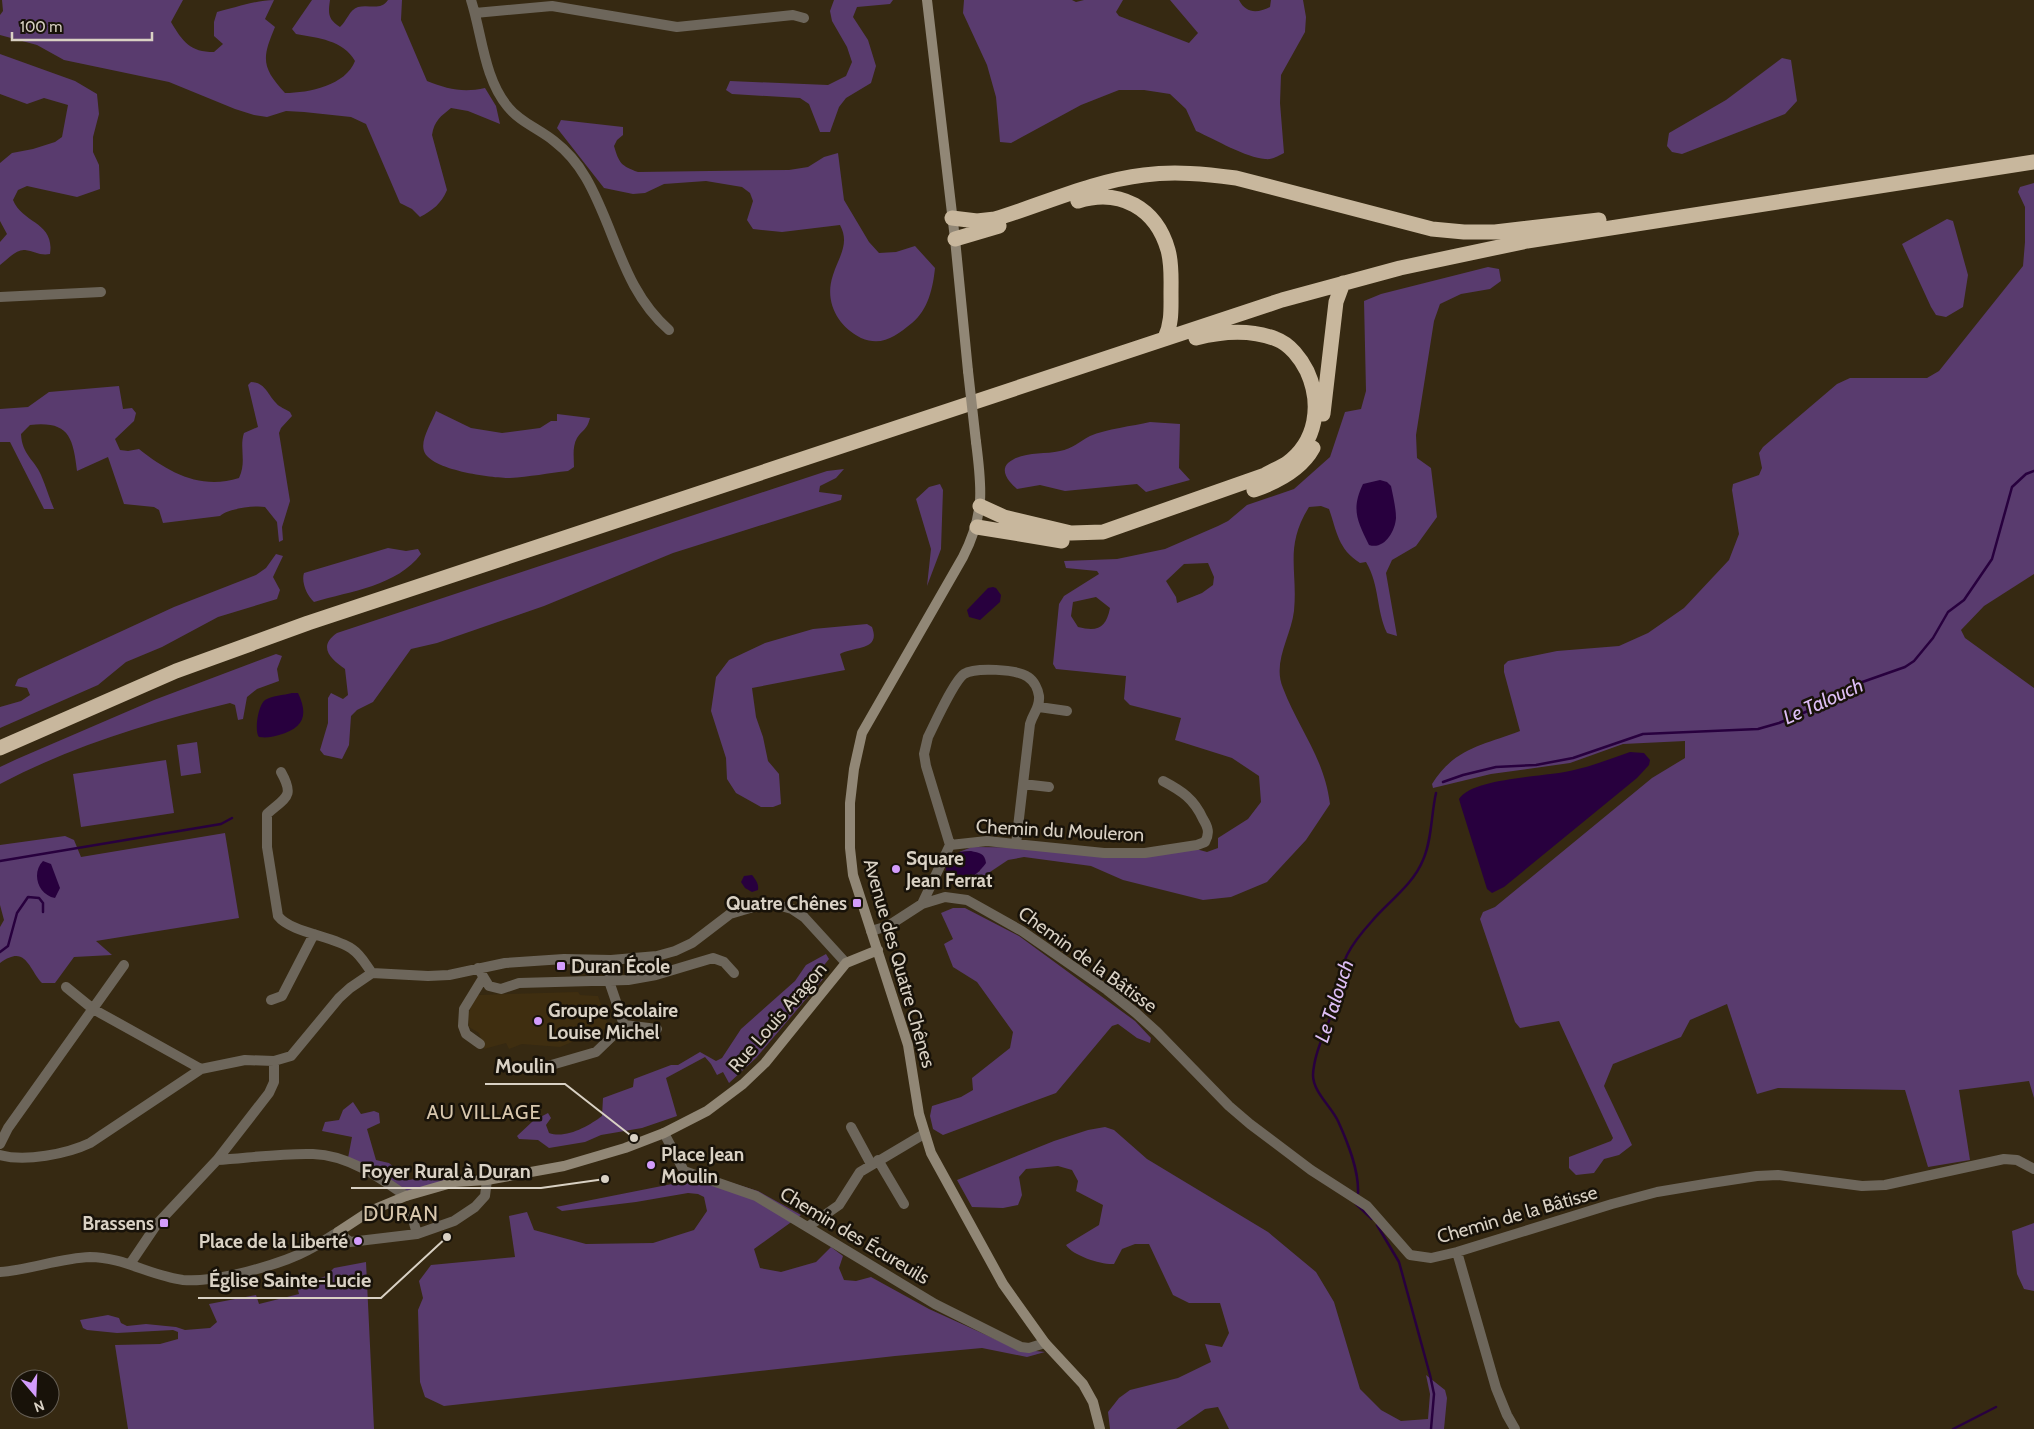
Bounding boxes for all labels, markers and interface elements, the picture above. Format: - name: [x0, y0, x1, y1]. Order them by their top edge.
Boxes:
- scale bar: [12, 10, 152, 42]
- text: 100 m: [20, 18, 62, 36]
- water label: Le Talouch: [1779, 673, 1867, 729]
- street label: Chemin du Mouleron: [975, 815, 1145, 846]
- place label: Square Jean Ferrat: [905, 847, 993, 892]
- street label: Avenue des Quatre Chênes: [859, 856, 940, 1070]
- marker: Square Jean Ferrat: [890, 863, 902, 875]
- place label: Quatre Chênes: [726, 892, 847, 915]
- marker: Quatre Chênes: [851, 897, 863, 909]
- street label: Chemin de la Bâtisse: [1014, 901, 1162, 1018]
- place label: Duran École: [571, 954, 670, 978]
- water label: Le Talouch: [1309, 957, 1359, 1045]
- street label: Rue Louis Aragon: [723, 958, 831, 1077]
- marker: Duran École: [555, 960, 567, 972]
- place label: Groupe Scolaire Louise Michel: [548, 999, 678, 1044]
- marker: Groupe Scolaire Louise Michel: [532, 1015, 544, 1027]
- callout: Moulin: [485, 1049, 565, 1084]
- text: Moulin: [495, 1054, 555, 1078]
- district label: AU VILLAGE: [427, 1100, 541, 1124]
- place label: Place Jean Moulin: [661, 1143, 744, 1188]
- callout: Foyer Rural à Duran: [351, 1153, 541, 1188]
- text: Foyer Rural à Duran: [361, 1159, 531, 1183]
- marker: Place Jean Moulin: [645, 1159, 657, 1171]
- street label: Chemin de la Bâtisse: [1434, 1180, 1600, 1248]
- street label: Chemin des Écureuils: [776, 1181, 934, 1289]
- district label: DURAN: [363, 1201, 439, 1226]
- place label: Brassens: [82, 1212, 154, 1235]
- marker: Brassens: [158, 1217, 170, 1229]
- place label: Place de la Liberté: [199, 1230, 348, 1253]
- marker: Place de la Liberté: [352, 1235, 364, 1247]
- callout: Église Sainte-Lucie: [198, 1263, 381, 1298]
- text: Église Sainte-Lucie: [209, 1268, 371, 1292]
- north arrow: [10, 1369, 60, 1419]
- text: N: [32, 1396, 47, 1416]

